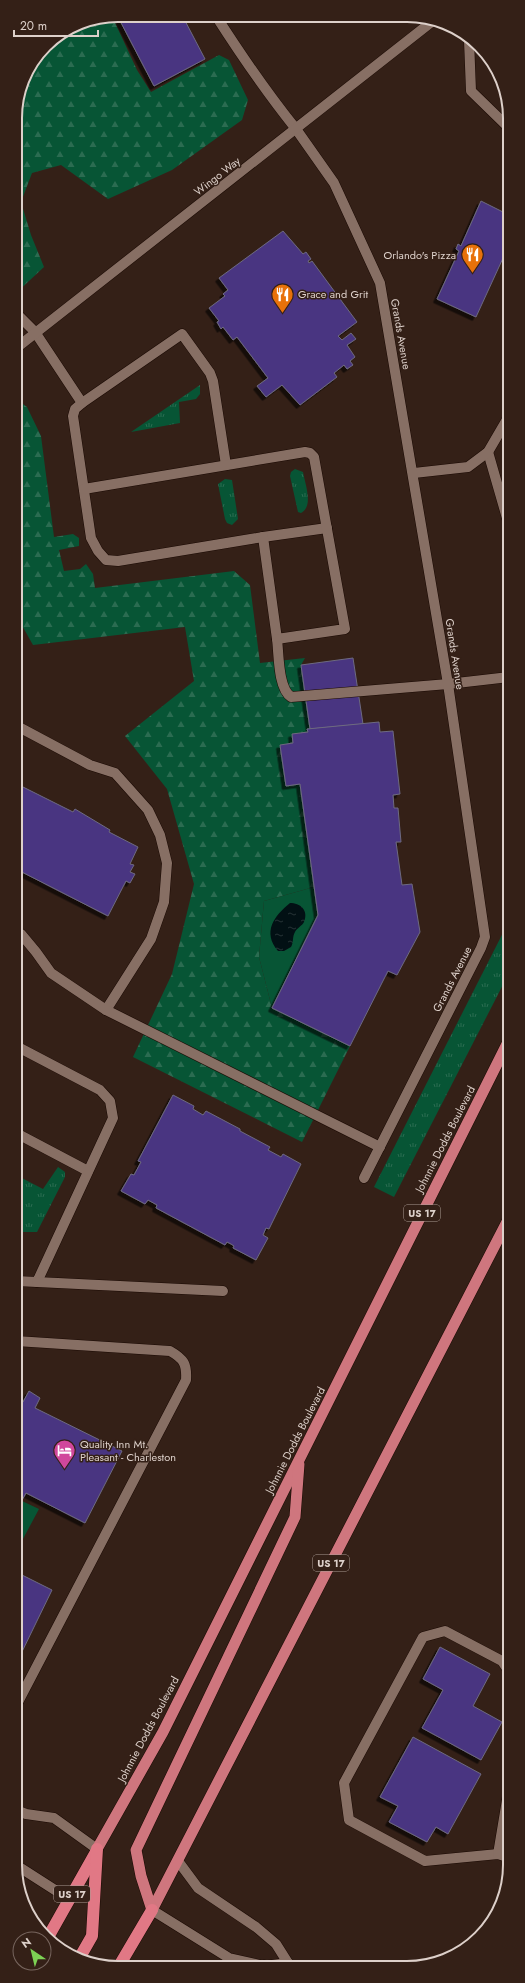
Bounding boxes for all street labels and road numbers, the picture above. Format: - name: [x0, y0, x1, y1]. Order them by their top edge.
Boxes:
- street label: Wingo Way: [190, 153, 244, 199]
- street label: Grands Avenue: [387, 297, 415, 371]
- street label: Grands Avenue: [441, 617, 469, 691]
- street label: Grands Avenue: [429, 943, 476, 1015]
- street label: Johnnie Dodds Boulevard: [410, 1083, 479, 1197]
- road number: US 17: [404, 1205, 440, 1221]
- street label: Johnnie Dodds Boulevard: [260, 1384, 329, 1498]
- road number: US 17: [313, 1555, 349, 1571]
- street label: Johnnie Dodds Boulevard: [112, 1673, 183, 1786]
- road number: US 17: [54, 1886, 90, 1902]

